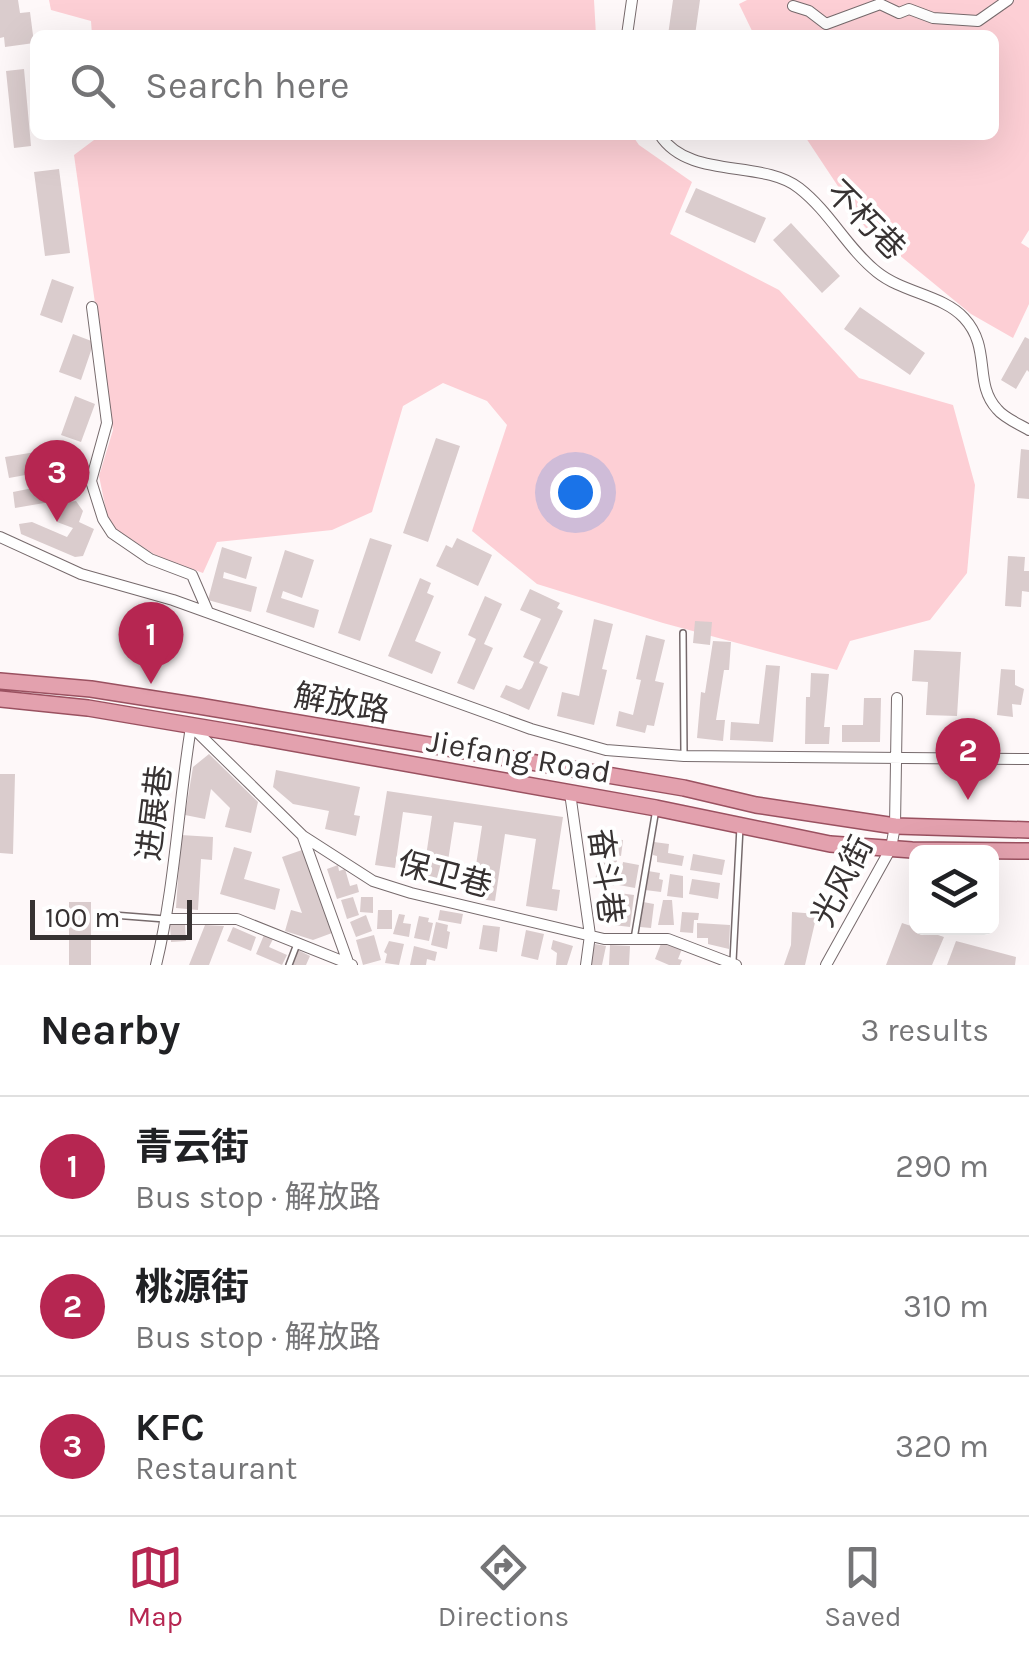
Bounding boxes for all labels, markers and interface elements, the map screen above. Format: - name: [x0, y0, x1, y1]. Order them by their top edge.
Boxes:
- search box: [30, 30, 999, 140]
- icon: search: [65, 58, 120, 113]
- text: Search here: [145, 63, 349, 108]
- street label: 不朽巷: [819, 173, 913, 267]
- pin: 3: [24, 440, 90, 522]
- your location: [550, 467, 601, 518]
- pin: 1: [118, 602, 184, 684]
- street label: 解放路: [291, 677, 392, 730]
- pin: 2: [936, 718, 1000, 800]
- street label: Jiefang Road: [424, 722, 614, 791]
- street label: 进展巷: [130, 763, 179, 863]
- street label: 奋斗巷: [581, 826, 630, 926]
- street label: 光风街: [804, 830, 881, 932]
- street label: 保卫巷: [394, 844, 496, 905]
- map controls: [909, 845, 999, 935]
- button: layers: [909, 845, 999, 935]
- scale bar: [30, 895, 192, 940]
- text: 100 m: [45, 901, 120, 934]
- text: Nearby: [40, 1005, 180, 1055]
- text: 3 results: [861, 1012, 989, 1049]
- text: 青云街: [135, 1125, 249, 1170]
- text: 1: [67, 1148, 78, 1185]
- text: 290 m: [895, 1148, 989, 1185]
- text: Bus stop · 解放路: [135, 1179, 381, 1216]
- text: 桃源街: [135, 1265, 249, 1310]
- text: 2: [63, 1288, 82, 1325]
- text: 310 m: [903, 1288, 989, 1325]
- text: Bus stop · 解放路: [135, 1319, 381, 1356]
- text: KFC: [135, 1405, 205, 1450]
- text: 3: [63, 1428, 82, 1465]
- text: 320 m: [895, 1428, 989, 1465]
- text: Restaurant: [135, 1450, 297, 1487]
- tab: Map: [127, 1540, 183, 1633]
- tab: Directions: [438, 1540, 569, 1633]
- tab: Saved: [824, 1540, 902, 1633]

